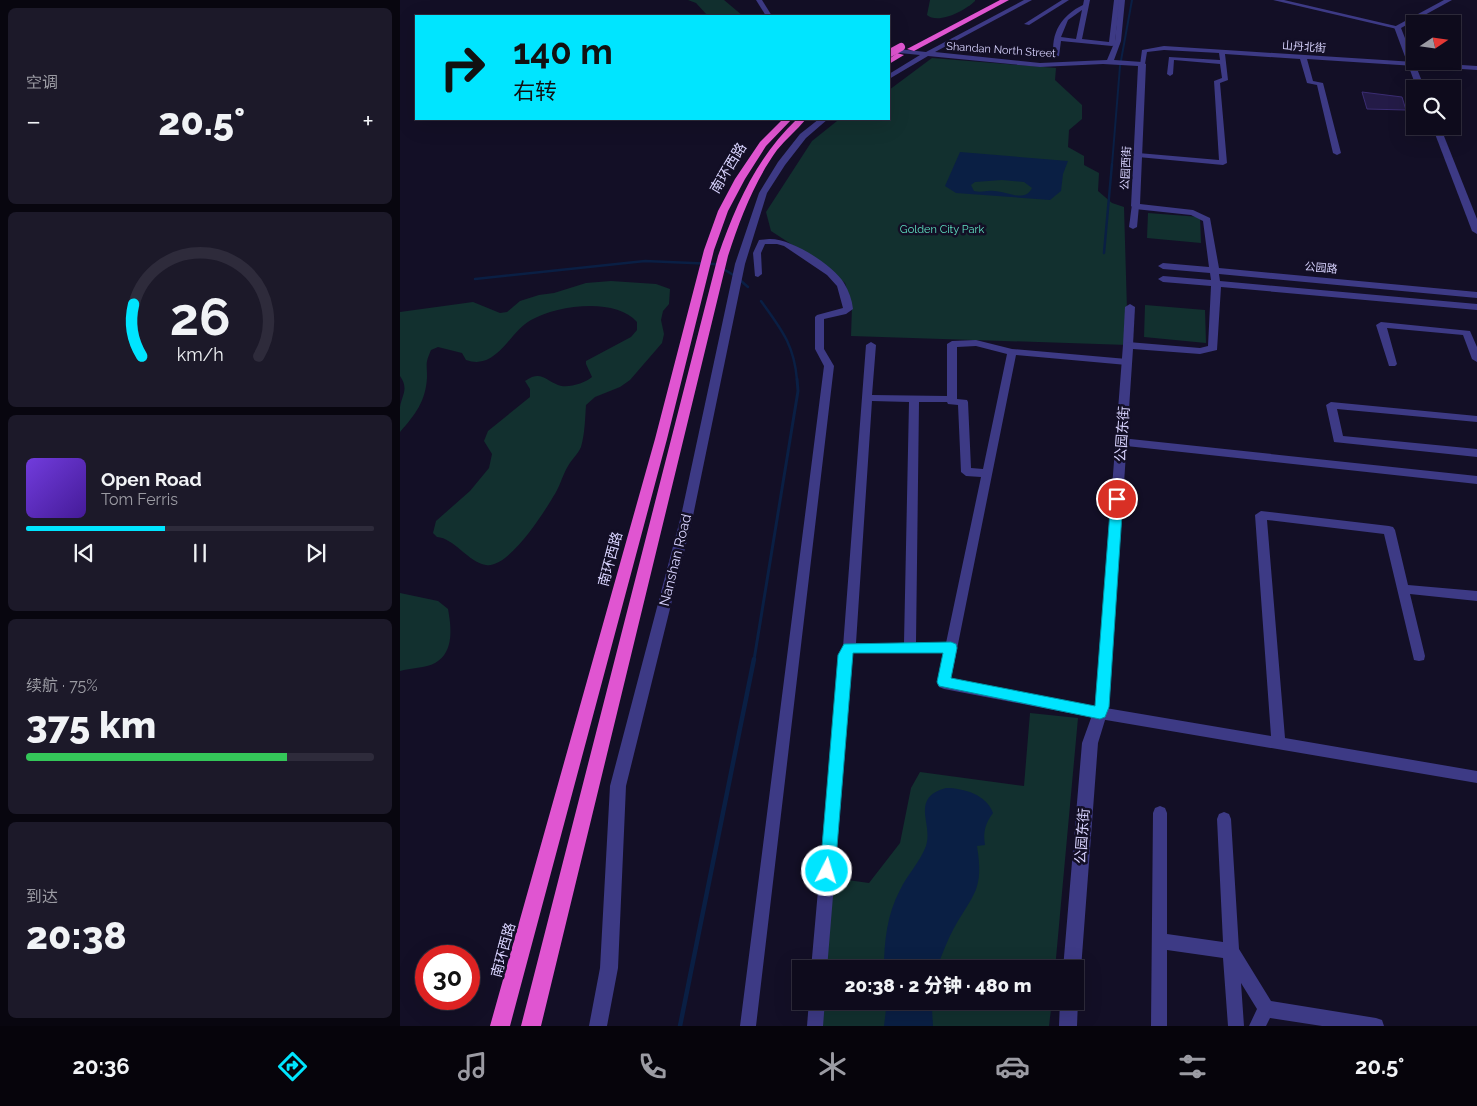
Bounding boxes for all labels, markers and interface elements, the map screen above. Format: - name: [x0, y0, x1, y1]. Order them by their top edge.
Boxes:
- north arrow: [1406, 15, 1461, 70]
- map controls: [1406, 15, 1461, 135]
- text: 140 m: [513, 31, 613, 72]
- icon: right: [430, 35, 495, 100]
- street label: 山丹北街: [1282, 39, 1326, 55]
- street label: Shandan North Street: [946, 40, 1057, 60]
- text: 空调: [26, 73, 58, 92]
- text: 右转: [513, 78, 557, 104]
- button: search: [1406, 80, 1461, 135]
- text: 20.5°: [158, 99, 245, 144]
- text: −: [26, 105, 41, 138]
- text: +: [362, 105, 374, 138]
- street label: 南环西路: [707, 140, 749, 196]
- street label: 公园西街: [1118, 146, 1134, 190]
- park label: Golden City Park: [900, 223, 984, 236]
- street label: 公园路: [1304, 260, 1338, 276]
- text: 26: [170, 286, 230, 347]
- text: km/h: [176, 344, 224, 365]
- street label: 公园东街: [1112, 406, 1132, 462]
- text: Open Road: [101, 468, 202, 490]
- pin: [1096, 478, 1138, 520]
- icon: arrive: [1103, 485, 1131, 513]
- text: Tom Ferris: [101, 490, 178, 509]
- street label: Nanshan Road: [656, 512, 694, 608]
- street label: 南环西路: [595, 530, 625, 588]
- icon: previous: [70, 539, 98, 567]
- icon: pause: [186, 539, 214, 567]
- icon: next: [302, 539, 330, 567]
- text: 续航 · 75%: [26, 676, 98, 695]
- text: 375 km: [26, 702, 156, 747]
- street label: 公园东街: [1072, 808, 1092, 864]
- position arrow: [800, 844, 852, 896]
- text: 到达: [26, 887, 58, 906]
- text: 20:38: [26, 913, 126, 958]
- street label: 南环西路: [488, 921, 518, 979]
- speed limit sign: 30: [415, 945, 480, 1010]
- text: 20:38 · 2 分钟 · 480 m: [845, 974, 1031, 996]
- icon: directions: [275, 1049, 310, 1084]
- icon: music: [455, 1049, 490, 1084]
- icon: phone: [635, 1049, 670, 1084]
- icon: climate: [815, 1049, 850, 1084]
- icon: car: [995, 1049, 1030, 1084]
- icon: filters: [1175, 1049, 1210, 1084]
- text: 20:36: [73, 1053, 130, 1079]
- text: 20.5°: [1355, 1053, 1404, 1079]

